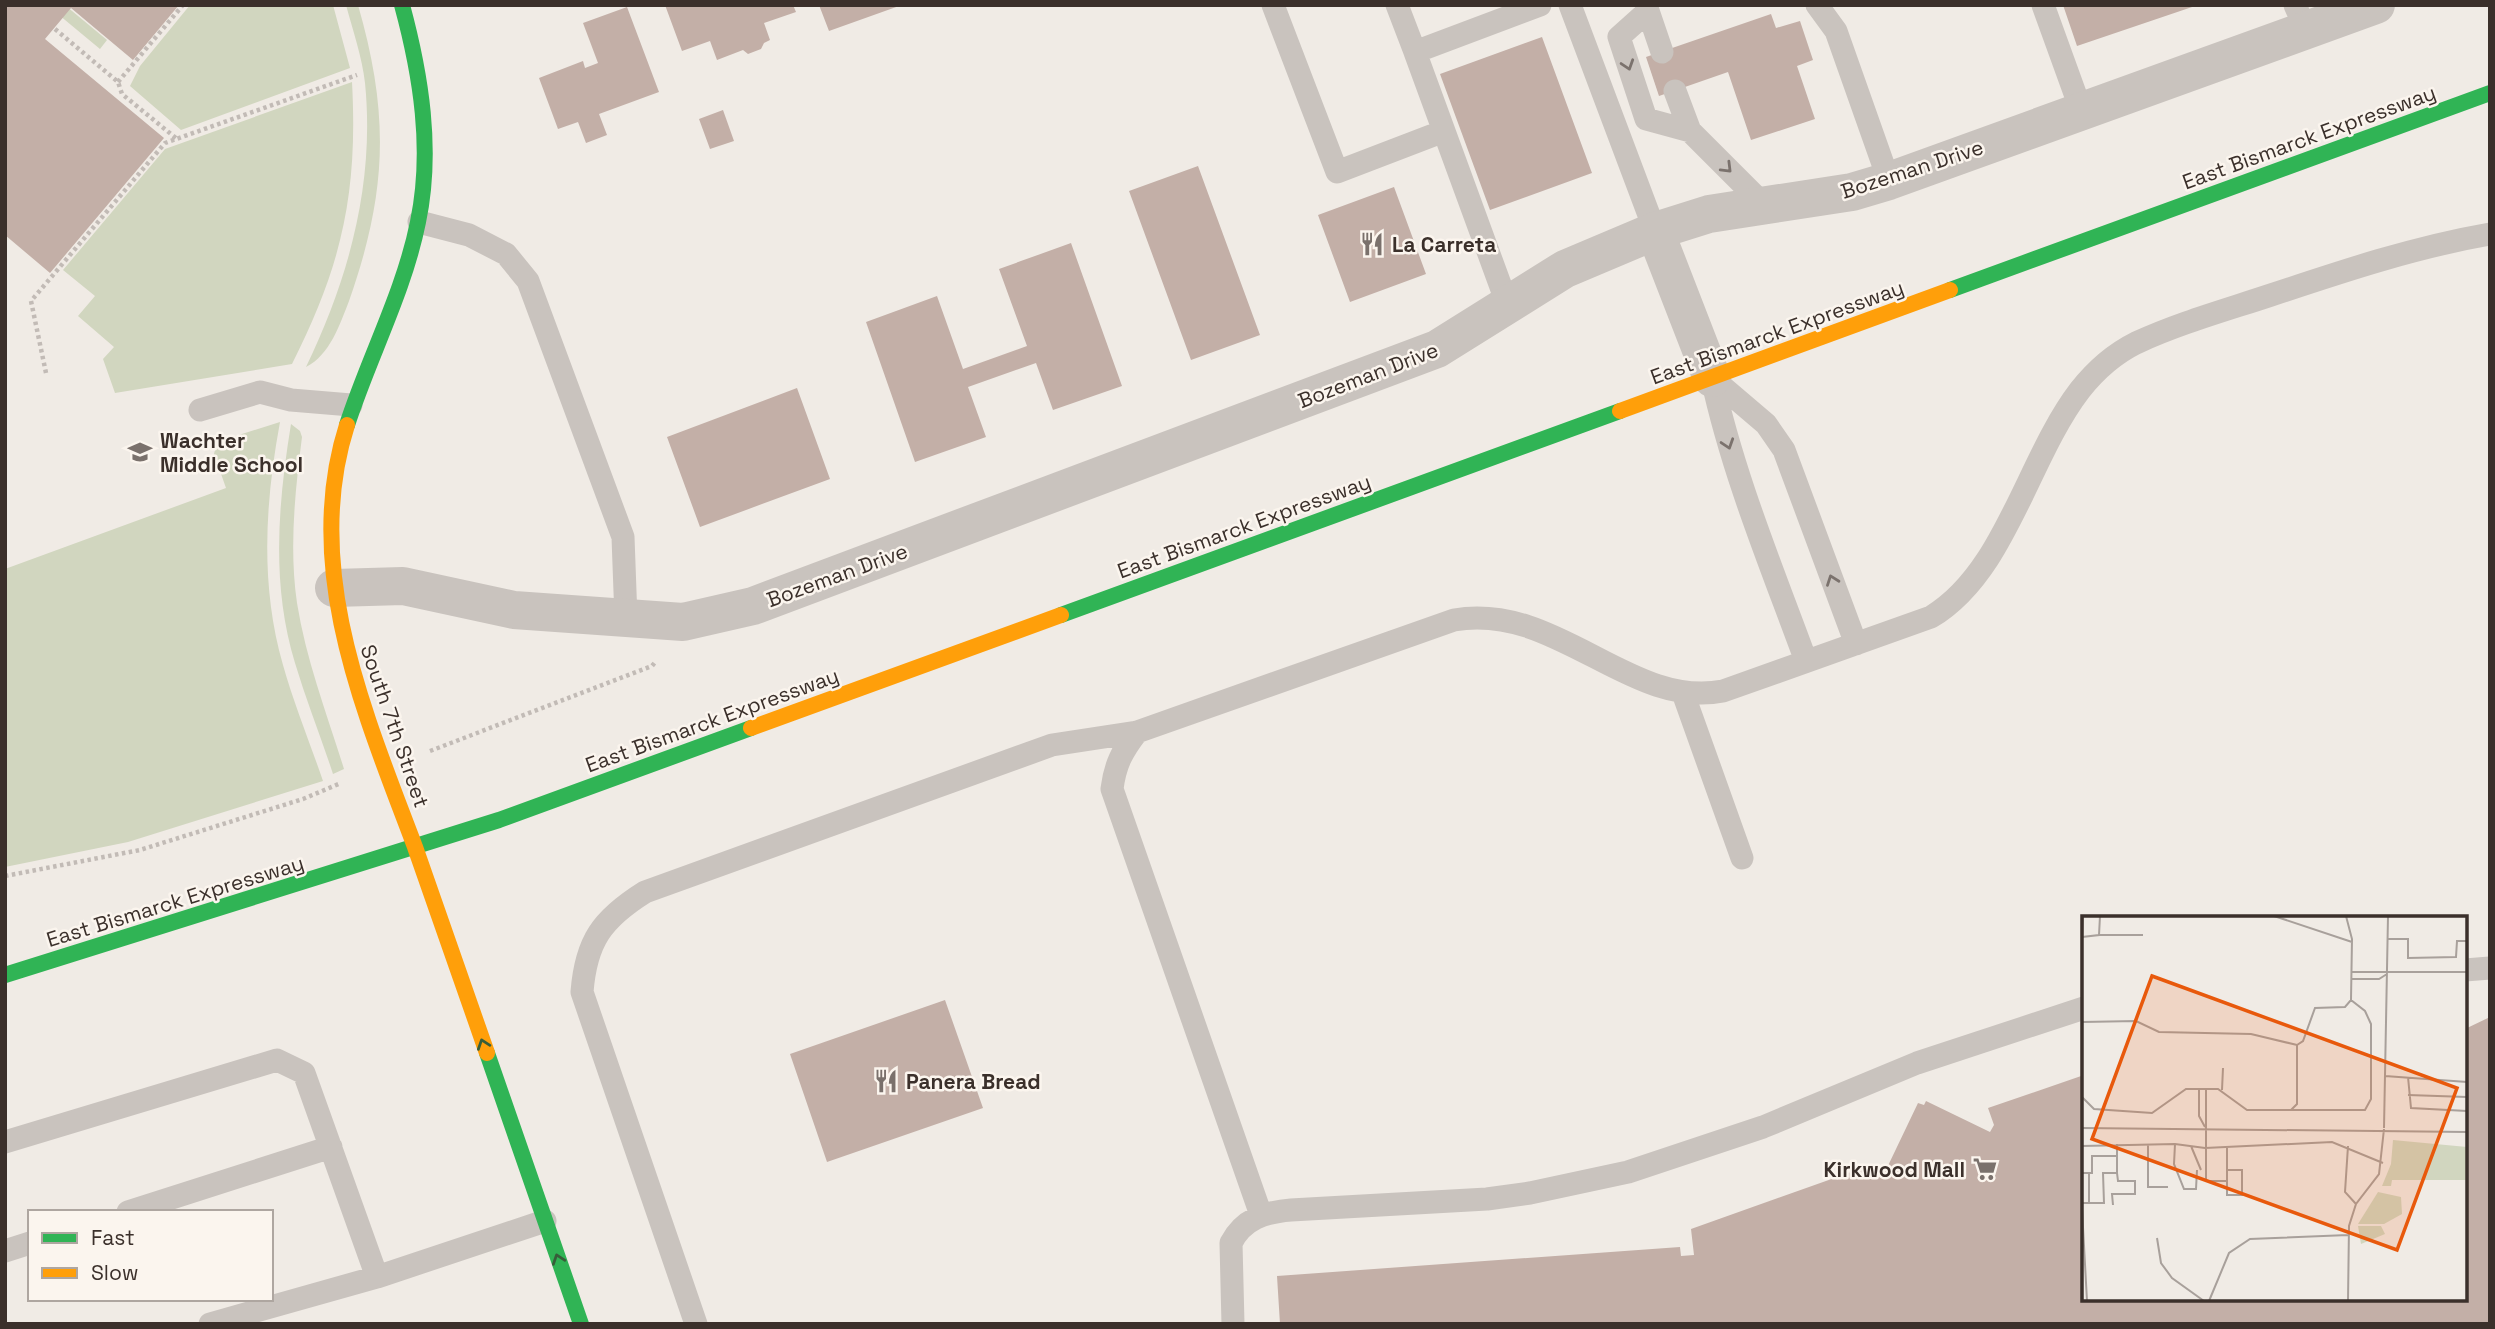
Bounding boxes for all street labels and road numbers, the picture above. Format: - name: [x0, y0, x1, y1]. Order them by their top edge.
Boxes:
- street label: East Bismarck Expressway: [2179, 79, 2439, 195]
- street label: Bozeman Drive: [1837, 133, 1987, 205]
- street label: East Bismarck Expressway: [1647, 274, 1907, 390]
- street label: Bozeman Drive: [1294, 336, 1442, 414]
- street label: East Bismarck Expressway: [1114, 468, 1374, 584]
- street label: Bozeman Drive: [763, 537, 911, 613]
- street label: South 7th Street: [354, 641, 436, 811]
- street label: East Bismarck Expressway: [582, 662, 842, 778]
- street label: East Bismarck Expressway: [43, 849, 307, 953]

